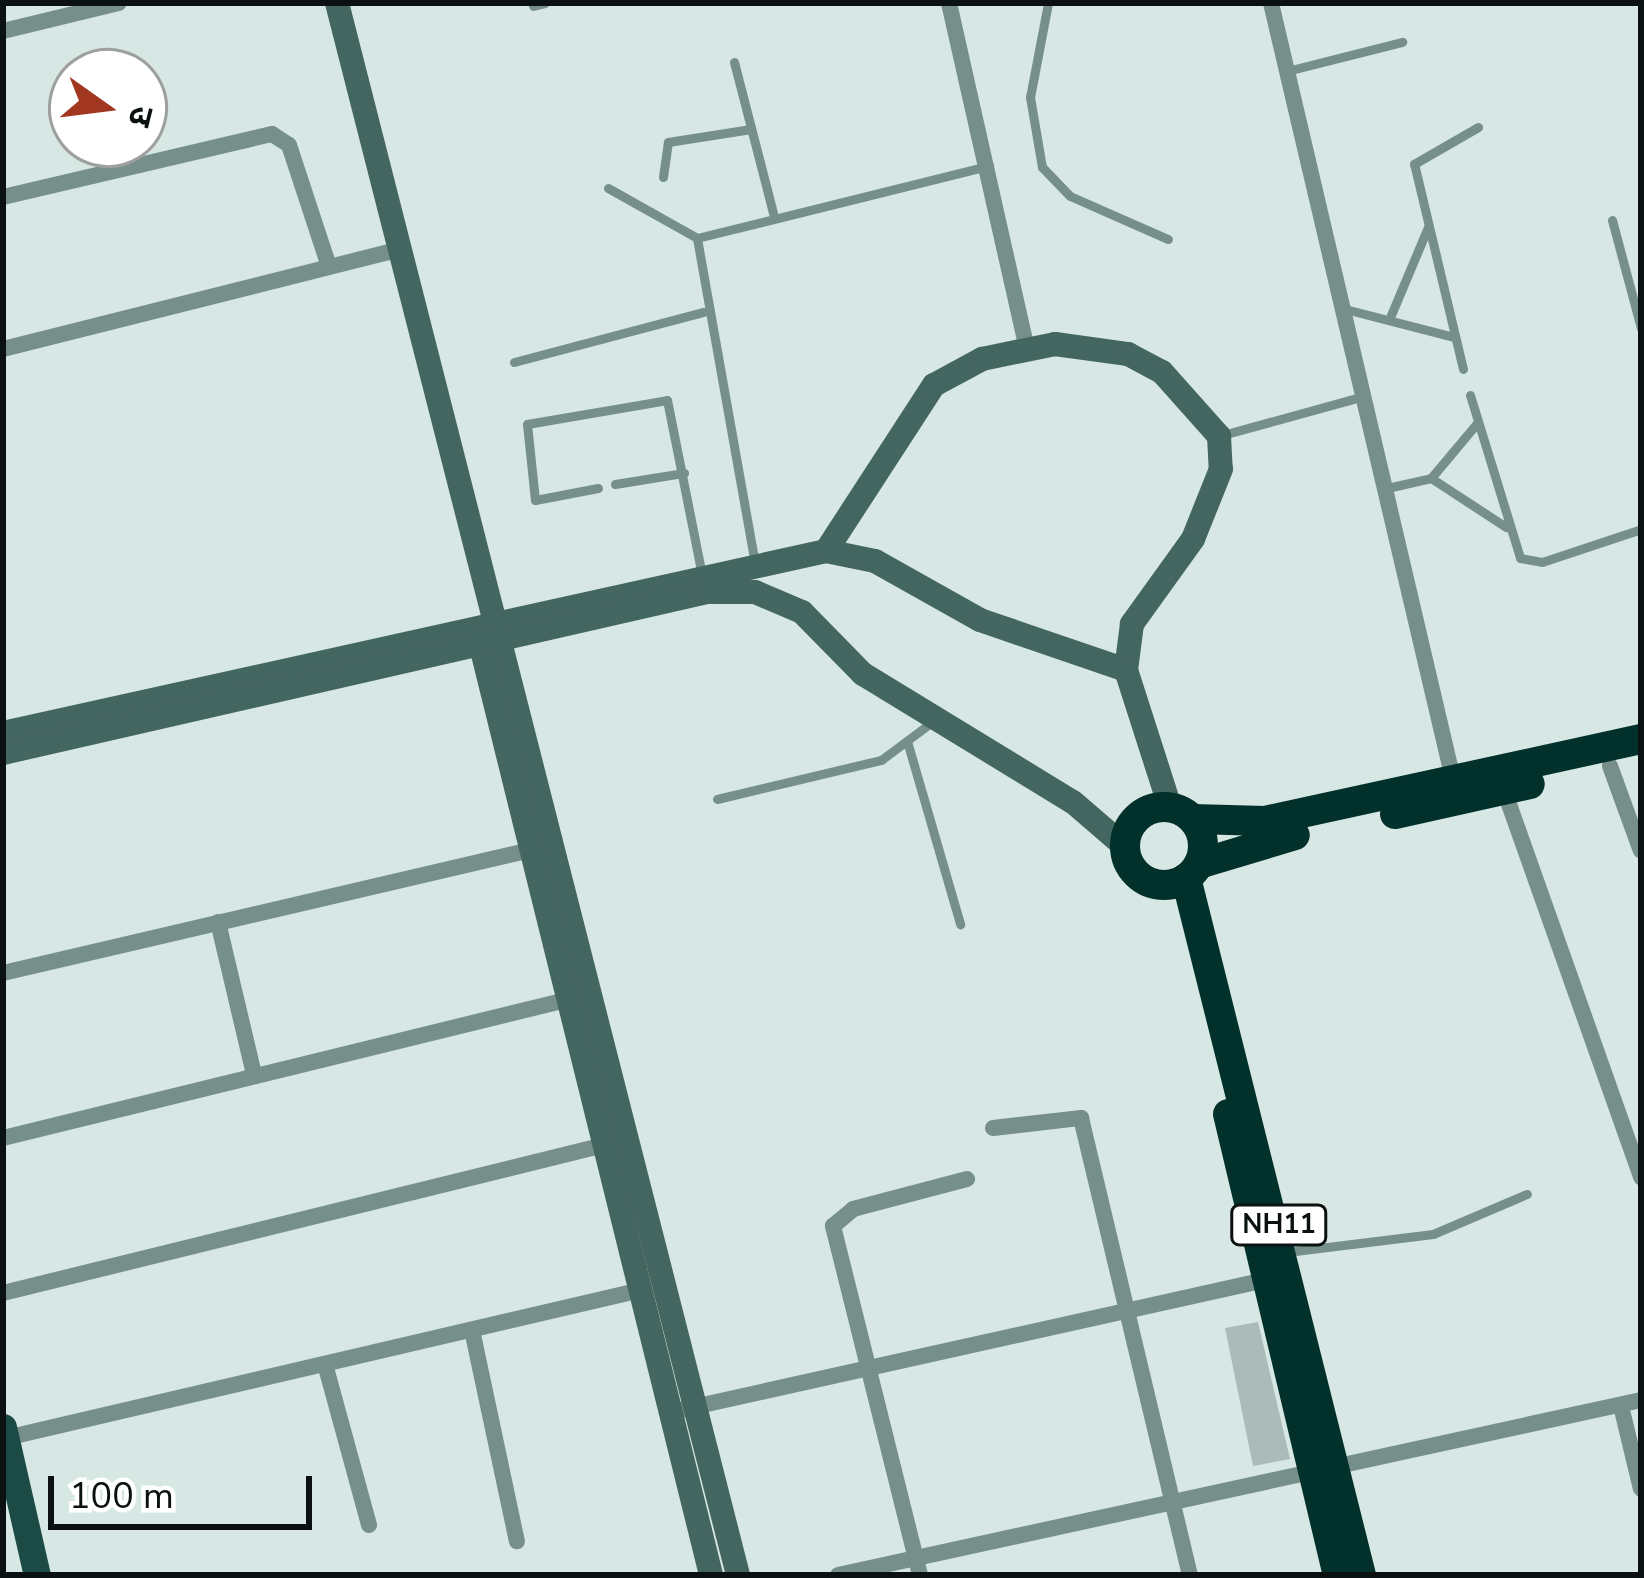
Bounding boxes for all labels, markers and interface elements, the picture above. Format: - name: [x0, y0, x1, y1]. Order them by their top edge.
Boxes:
- north arrow: [48, 48, 168, 168]
- text: उ: [116, 101, 165, 131]
- road number: NH11: [1228, 1204, 1330, 1246]
- scale bar: [54, 1452, 318, 1526]
- text: 100 m: [69, 1472, 174, 1521]

